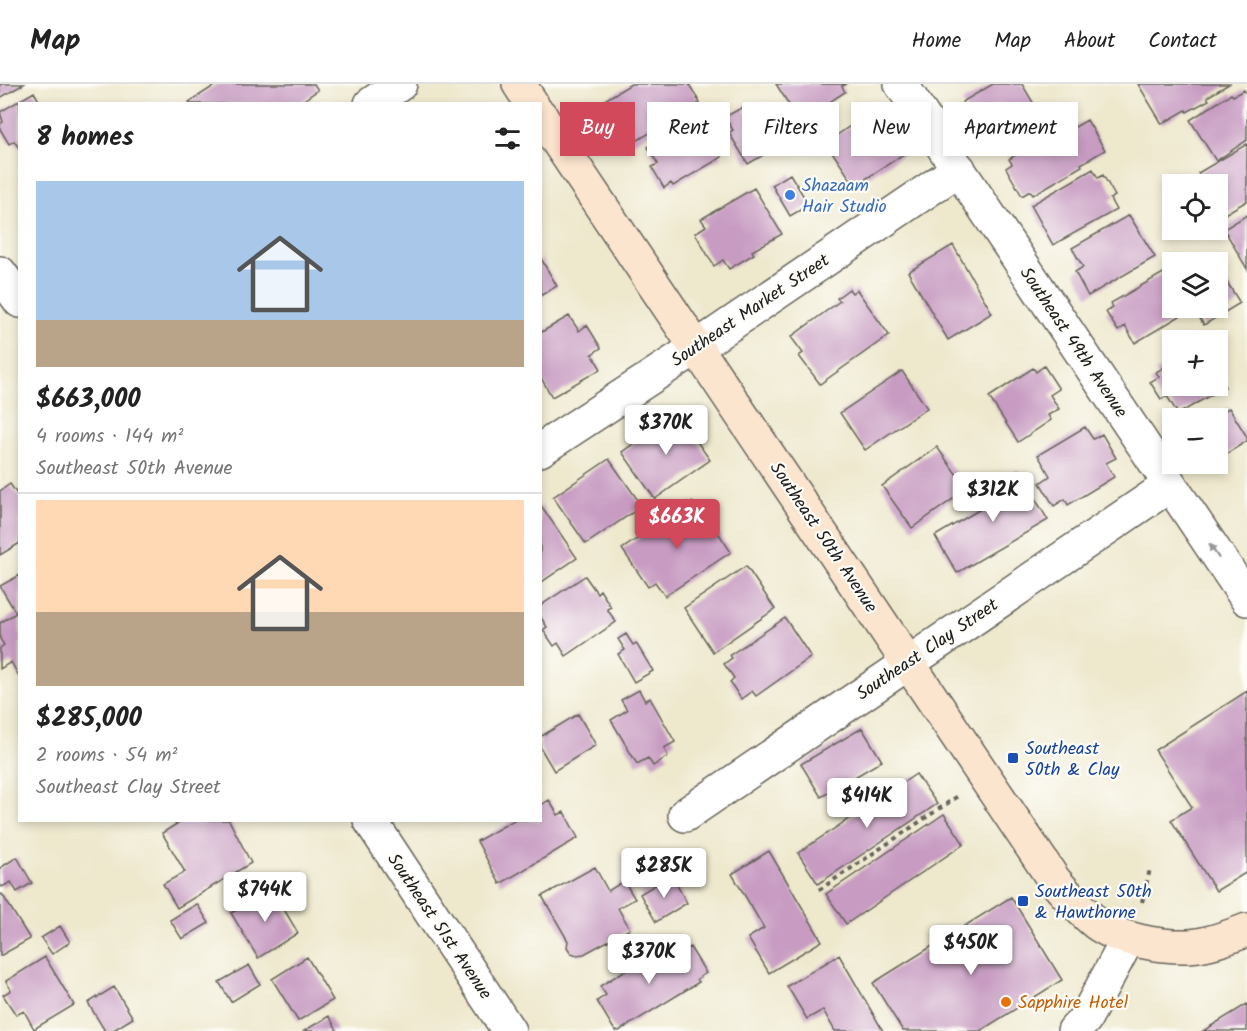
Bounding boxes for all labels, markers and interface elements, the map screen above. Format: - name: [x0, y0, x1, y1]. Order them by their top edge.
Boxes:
- text: Map: [30, 19, 81, 64]
- text: Home: [912, 25, 961, 58]
- text: Map: [994, 25, 1031, 58]
- text: About: [1064, 25, 1115, 58]
- text: Contact: [1148, 25, 1217, 58]
- chip: Buy: [560, 102, 635, 156]
- chip: Rent: [647, 102, 730, 156]
- chip: Filters: [742, 102, 839, 156]
- chip: New: [851, 102, 931, 156]
- chip: Apartment: [943, 102, 1078, 156]
- text: 8 homes: [36, 117, 134, 159]
- icon: filters: [491, 122, 524, 155]
- place label: Shazaam Hair Studio: [802, 172, 887, 222]
- map controls: [1162, 174, 1228, 474]
- button: locate: [1162, 174, 1228, 240]
- marker: Shazaam Hair Studio: [783, 188, 797, 202]
- icon: home: [226, 220, 334, 328]
- street label: Southeast Market Street: [665, 247, 837, 375]
- button: layers: [1162, 252, 1228, 318]
- street label: Southeast 49th Avenue: [1011, 261, 1134, 424]
- button: +: [1162, 330, 1228, 396]
- text: $663,000: [36, 379, 141, 421]
- pin: $370K: [624, 405, 708, 456]
- text: $370K: [639, 408, 693, 440]
- button: −: [1162, 408, 1228, 474]
- text: 4 rooms · 144 m²: [36, 421, 183, 453]
- text: Southeast 50th Avenue: [36, 453, 233, 485]
- street label: Southeast 50th Avenue: [761, 456, 884, 619]
- pin: $312K: [951, 472, 1035, 523]
- text: $312K: [967, 475, 1019, 507]
- pin: $663K: [635, 499, 719, 550]
- text: $663K: [649, 502, 705, 534]
- icon: home: [226, 539, 334, 647]
- one-way arrow: [1209, 543, 1220, 559]
- street label: Southeast Clay Street: [851, 591, 1006, 709]
- text: $285,000: [36, 698, 142, 740]
- place label: Southeast 50th & Clay: [1025, 735, 1120, 785]
- text: 2 rooms · 54 m²: [36, 740, 177, 772]
- marker: Southeast 50th & Clay: [1006, 751, 1020, 765]
- text: Southeast Clay Street: [36, 772, 221, 804]
- pin: $414K: [825, 778, 909, 829]
- text: $414K: [841, 781, 893, 813]
- street label: Southeast 51st Avenue: [379, 848, 499, 1006]
- pin: $285K: [622, 848, 706, 899]
- text: $285K: [635, 851, 693, 883]
- pin: $744K: [223, 872, 307, 923]
- text: $744K: [237, 875, 293, 907]
- place label: Southeast 50th & Hawthorne: [1035, 878, 1152, 928]
- marker: Southeast 50th & Hawthorne: [1016, 894, 1030, 908]
- pin: $450K: [929, 925, 1013, 976]
- text: $450K: [943, 928, 999, 960]
- pin: $370K: [607, 934, 691, 985]
- text: $370K: [622, 937, 676, 969]
- place label: Sapphire Hotel: [1018, 989, 1129, 1018]
- marker: Sapphire Hotel: [999, 995, 1013, 1009]

